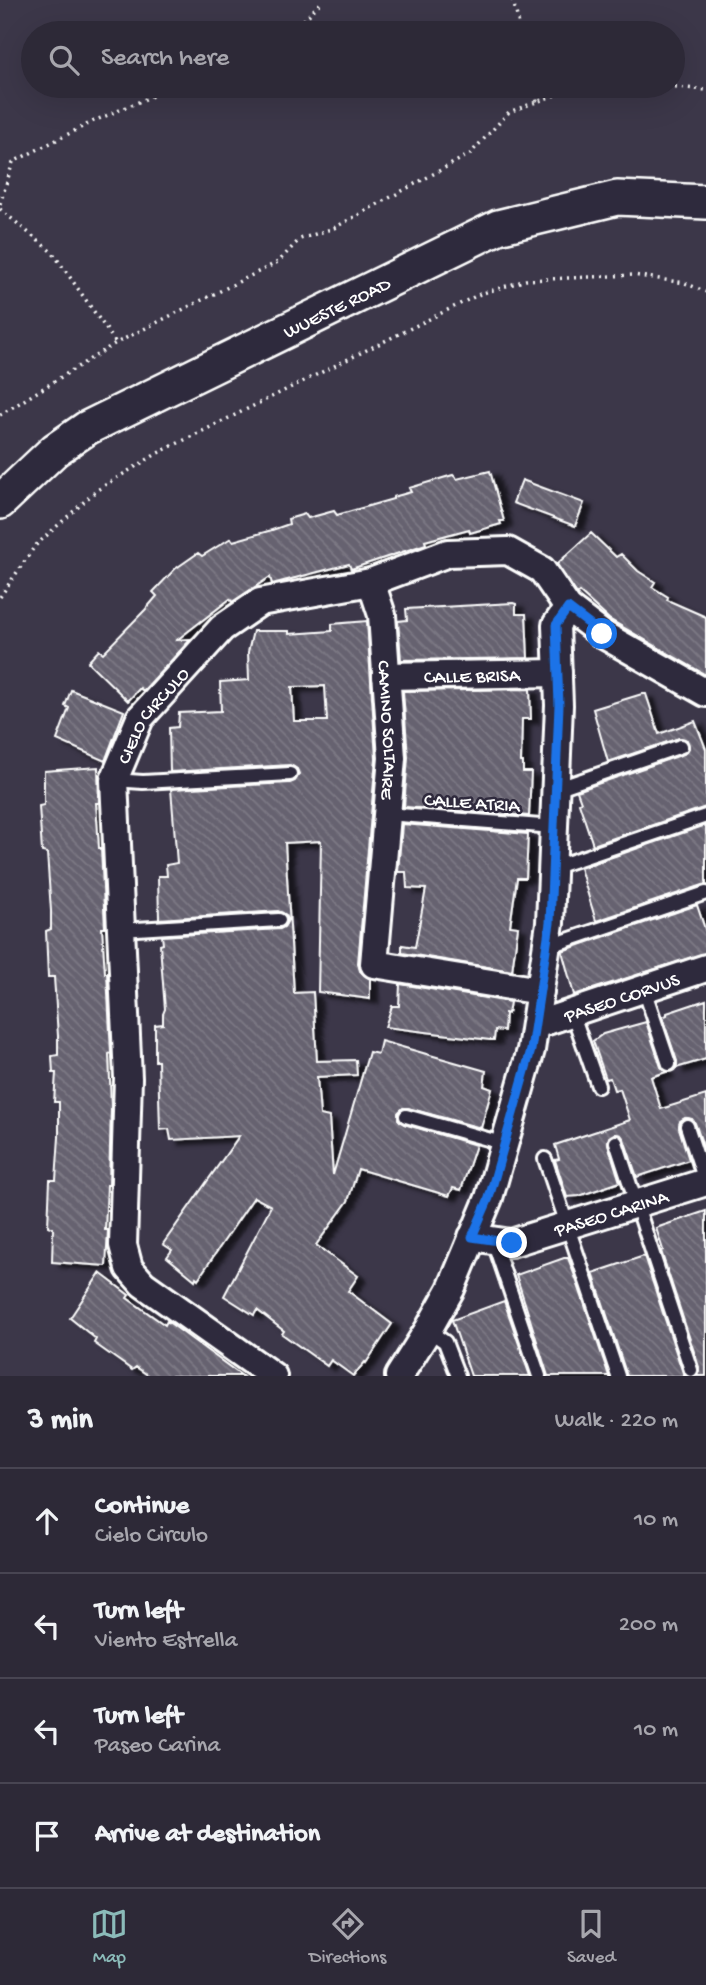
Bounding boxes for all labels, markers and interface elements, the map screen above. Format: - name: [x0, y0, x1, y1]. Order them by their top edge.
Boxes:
- search box: [21, 21, 685, 98]
- icon: search: [45, 41, 83, 79]
- text: Search here: [101, 44, 229, 75]
- street label: WUESTE ROAD: [280, 273, 396, 345]
- route start: [586, 618, 617, 649]
- street label: CAMINO SOLTAIRE: [370, 660, 400, 801]
- street label: CIELO CIRCULO: [114, 663, 196, 768]
- street label: CALLE BRISA: [424, 666, 522, 690]
- street label: CALLE ATRIA: [423, 790, 522, 819]
- street label: PASEO CORVUS: [561, 970, 683, 1030]
- street label: PASEO CARINA: [551, 1186, 673, 1244]
- route end: [496, 1227, 527, 1258]
- text: 3 min: [28, 1404, 93, 1439]
- text: Walk · 220 m: [555, 1408, 678, 1435]
- text: Continue: [95, 1492, 189, 1523]
- icon: ahead: [28, 1502, 66, 1540]
- text: 10 m: [634, 1507, 678, 1534]
- text: Cielo Circulo: [95, 1523, 208, 1550]
- text: Turn left: [95, 1597, 183, 1628]
- icon: left: [28, 1607, 66, 1645]
- text: 200 m: [619, 1612, 678, 1639]
- text: Viento Estrella: [95, 1628, 237, 1655]
- text: Turn left: [95, 1702, 183, 1733]
- icon: left: [28, 1712, 66, 1750]
- text: 10 m: [634, 1717, 678, 1744]
- text: Paseo Carina: [95, 1733, 220, 1760]
- icon: arrive: [28, 1817, 66, 1855]
- text: Arrive at destination: [95, 1820, 320, 1851]
- tab: Map: [90, 1905, 128, 1970]
- tab: Directions: [309, 1905, 386, 1970]
- tab: Saved: [567, 1905, 616, 1970]

